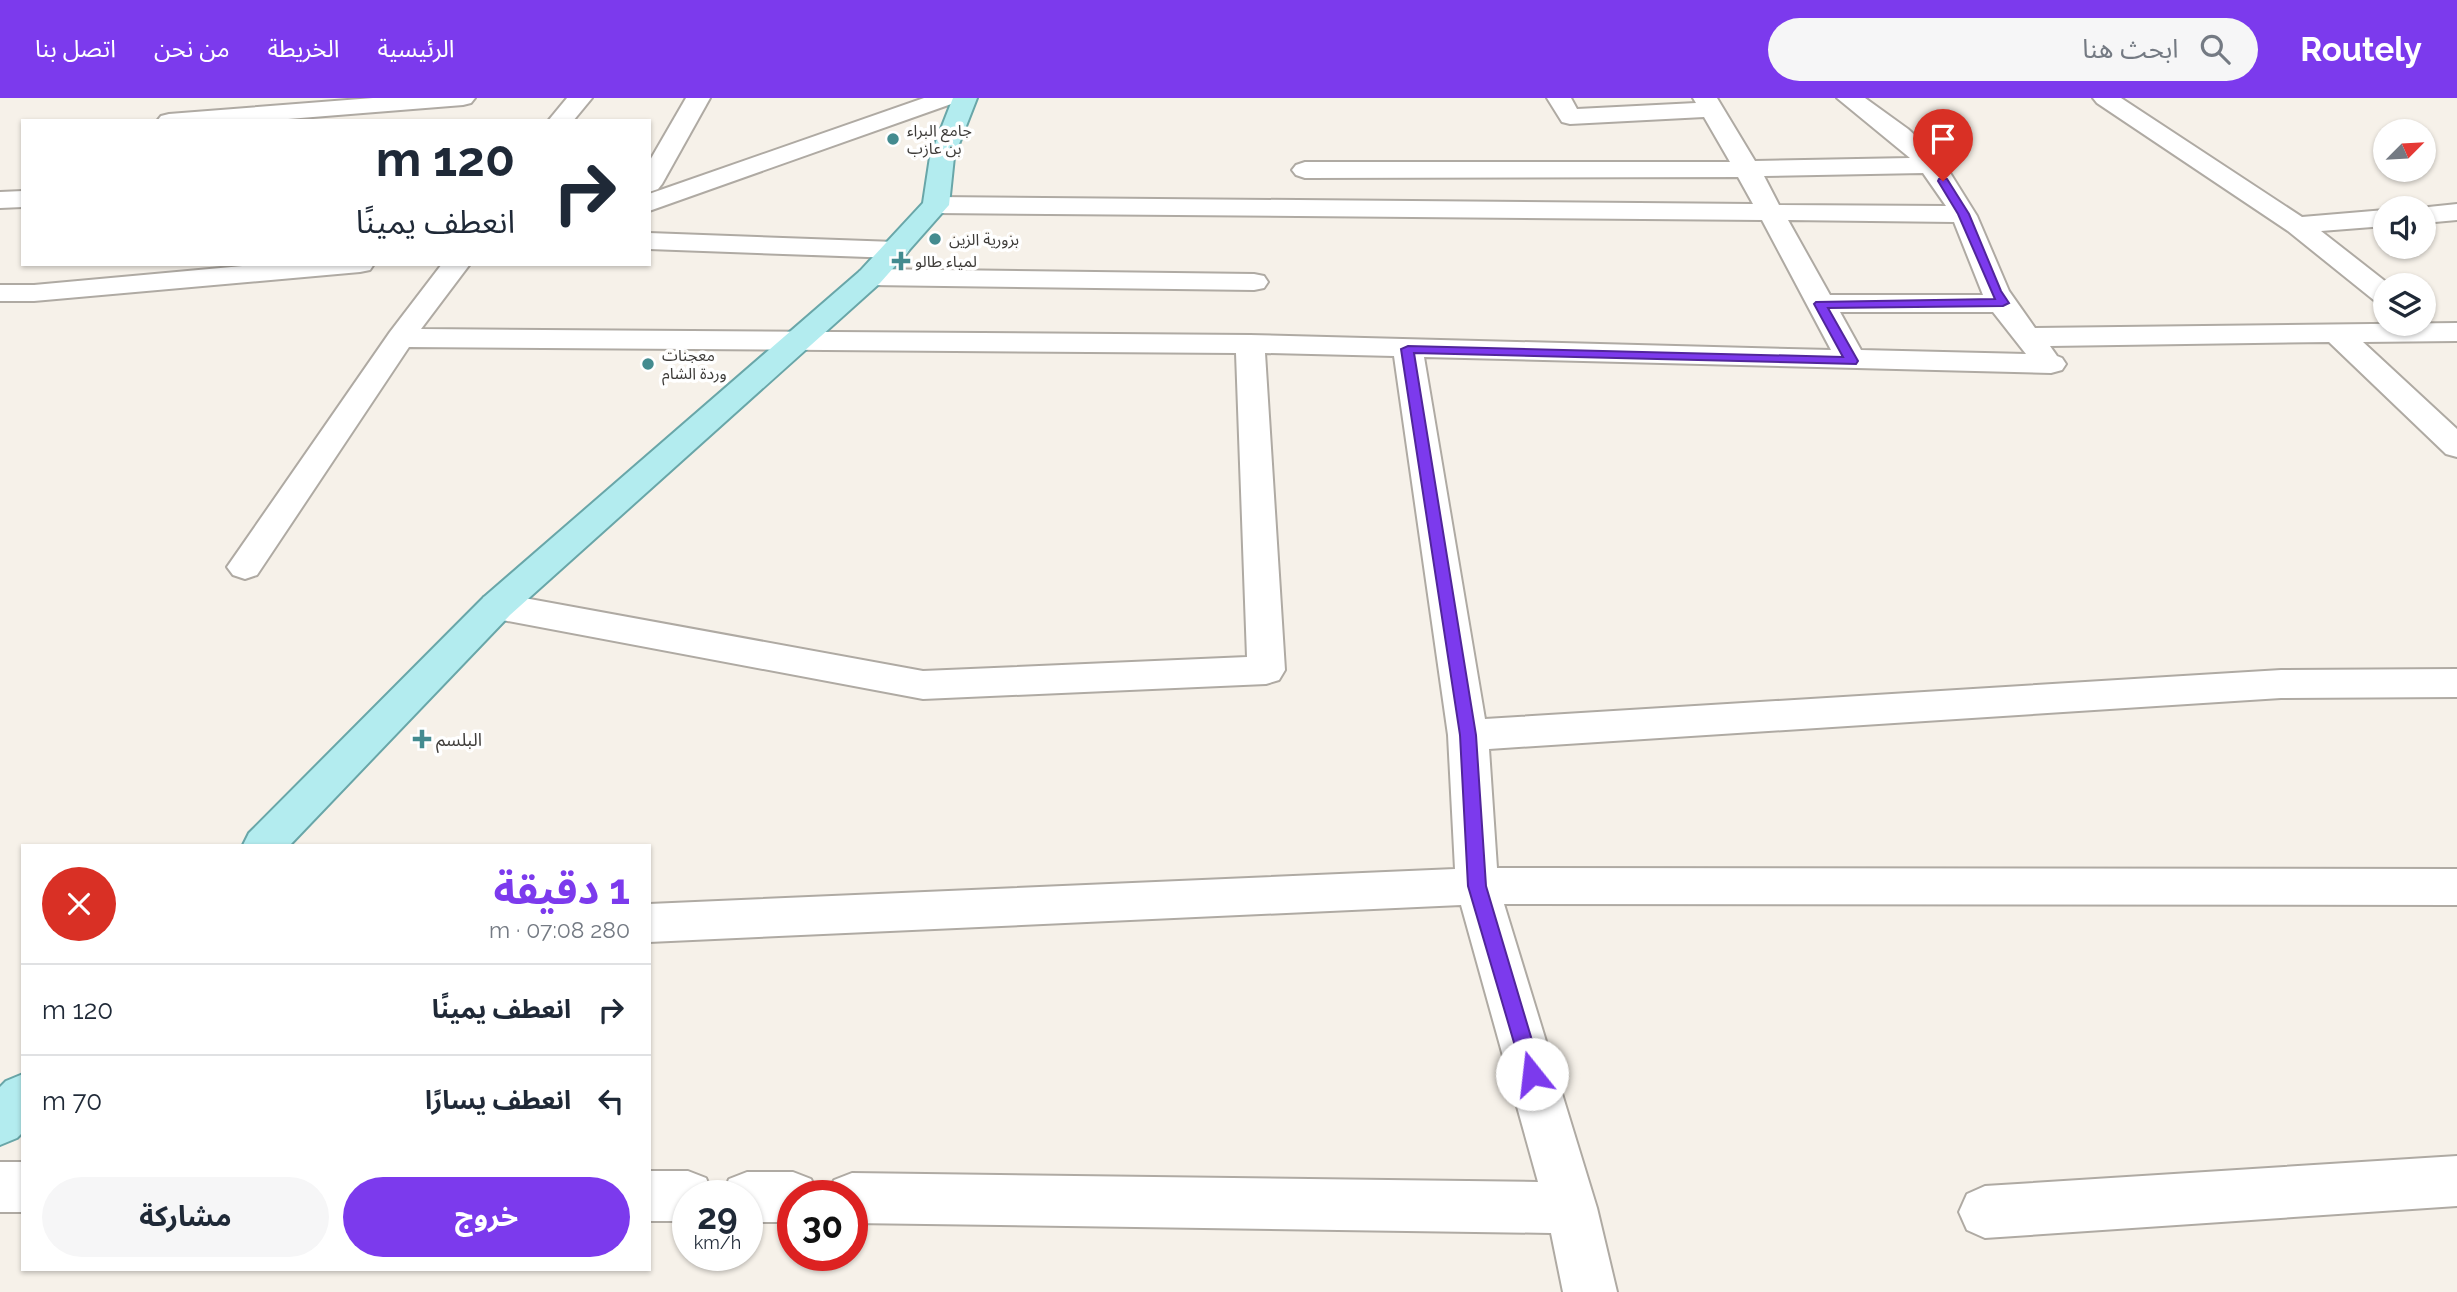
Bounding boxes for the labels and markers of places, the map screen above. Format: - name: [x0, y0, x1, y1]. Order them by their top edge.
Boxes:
- pin: [1913, 109, 1973, 181]
- place label: جامع البراء بن عازب: [907, 121, 972, 158]
- marker: جامع البراء بن عازب: [885, 131, 901, 147]
- place label: بزورية الزين: [949, 230, 1019, 249]
- marker: بزورية الزين: [927, 231, 943, 247]
- place label: لمياء طالو: [915, 252, 977, 271]
- marker: لمياء طالو: [893, 253, 909, 269]
- place label: معجنات وردة الشام: [662, 346, 727, 386]
- marker: معجنات وردة الشام: [640, 356, 656, 372]
- place label: البلسم: [436, 729, 482, 753]
- marker: البلسم: [414, 731, 430, 747]

